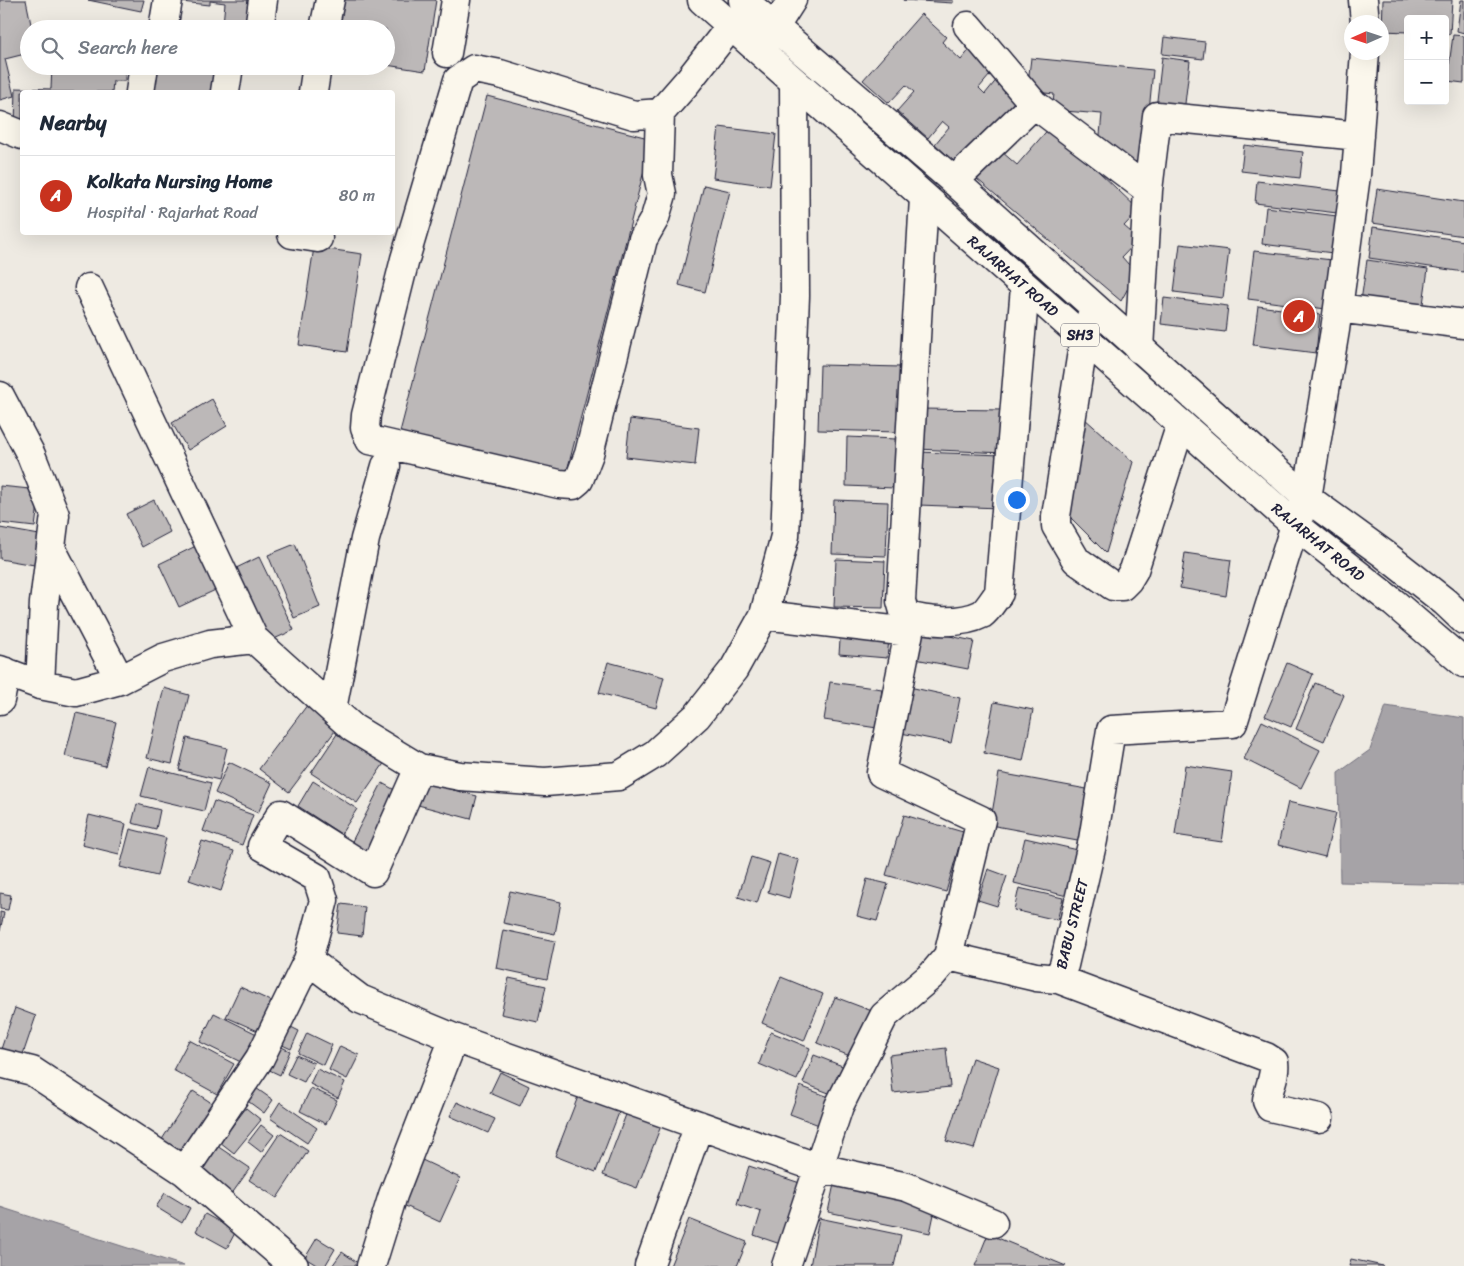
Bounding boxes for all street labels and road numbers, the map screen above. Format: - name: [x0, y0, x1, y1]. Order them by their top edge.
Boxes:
- street label: RAJARHAT ROAD: [961, 229, 1065, 323]
- road number: SH3: [1061, 324, 1099, 346]
- street label: RAJARHAT ROAD: [1265, 496, 1371, 588]
- street label: BABU STREET: [1048, 875, 1096, 972]

